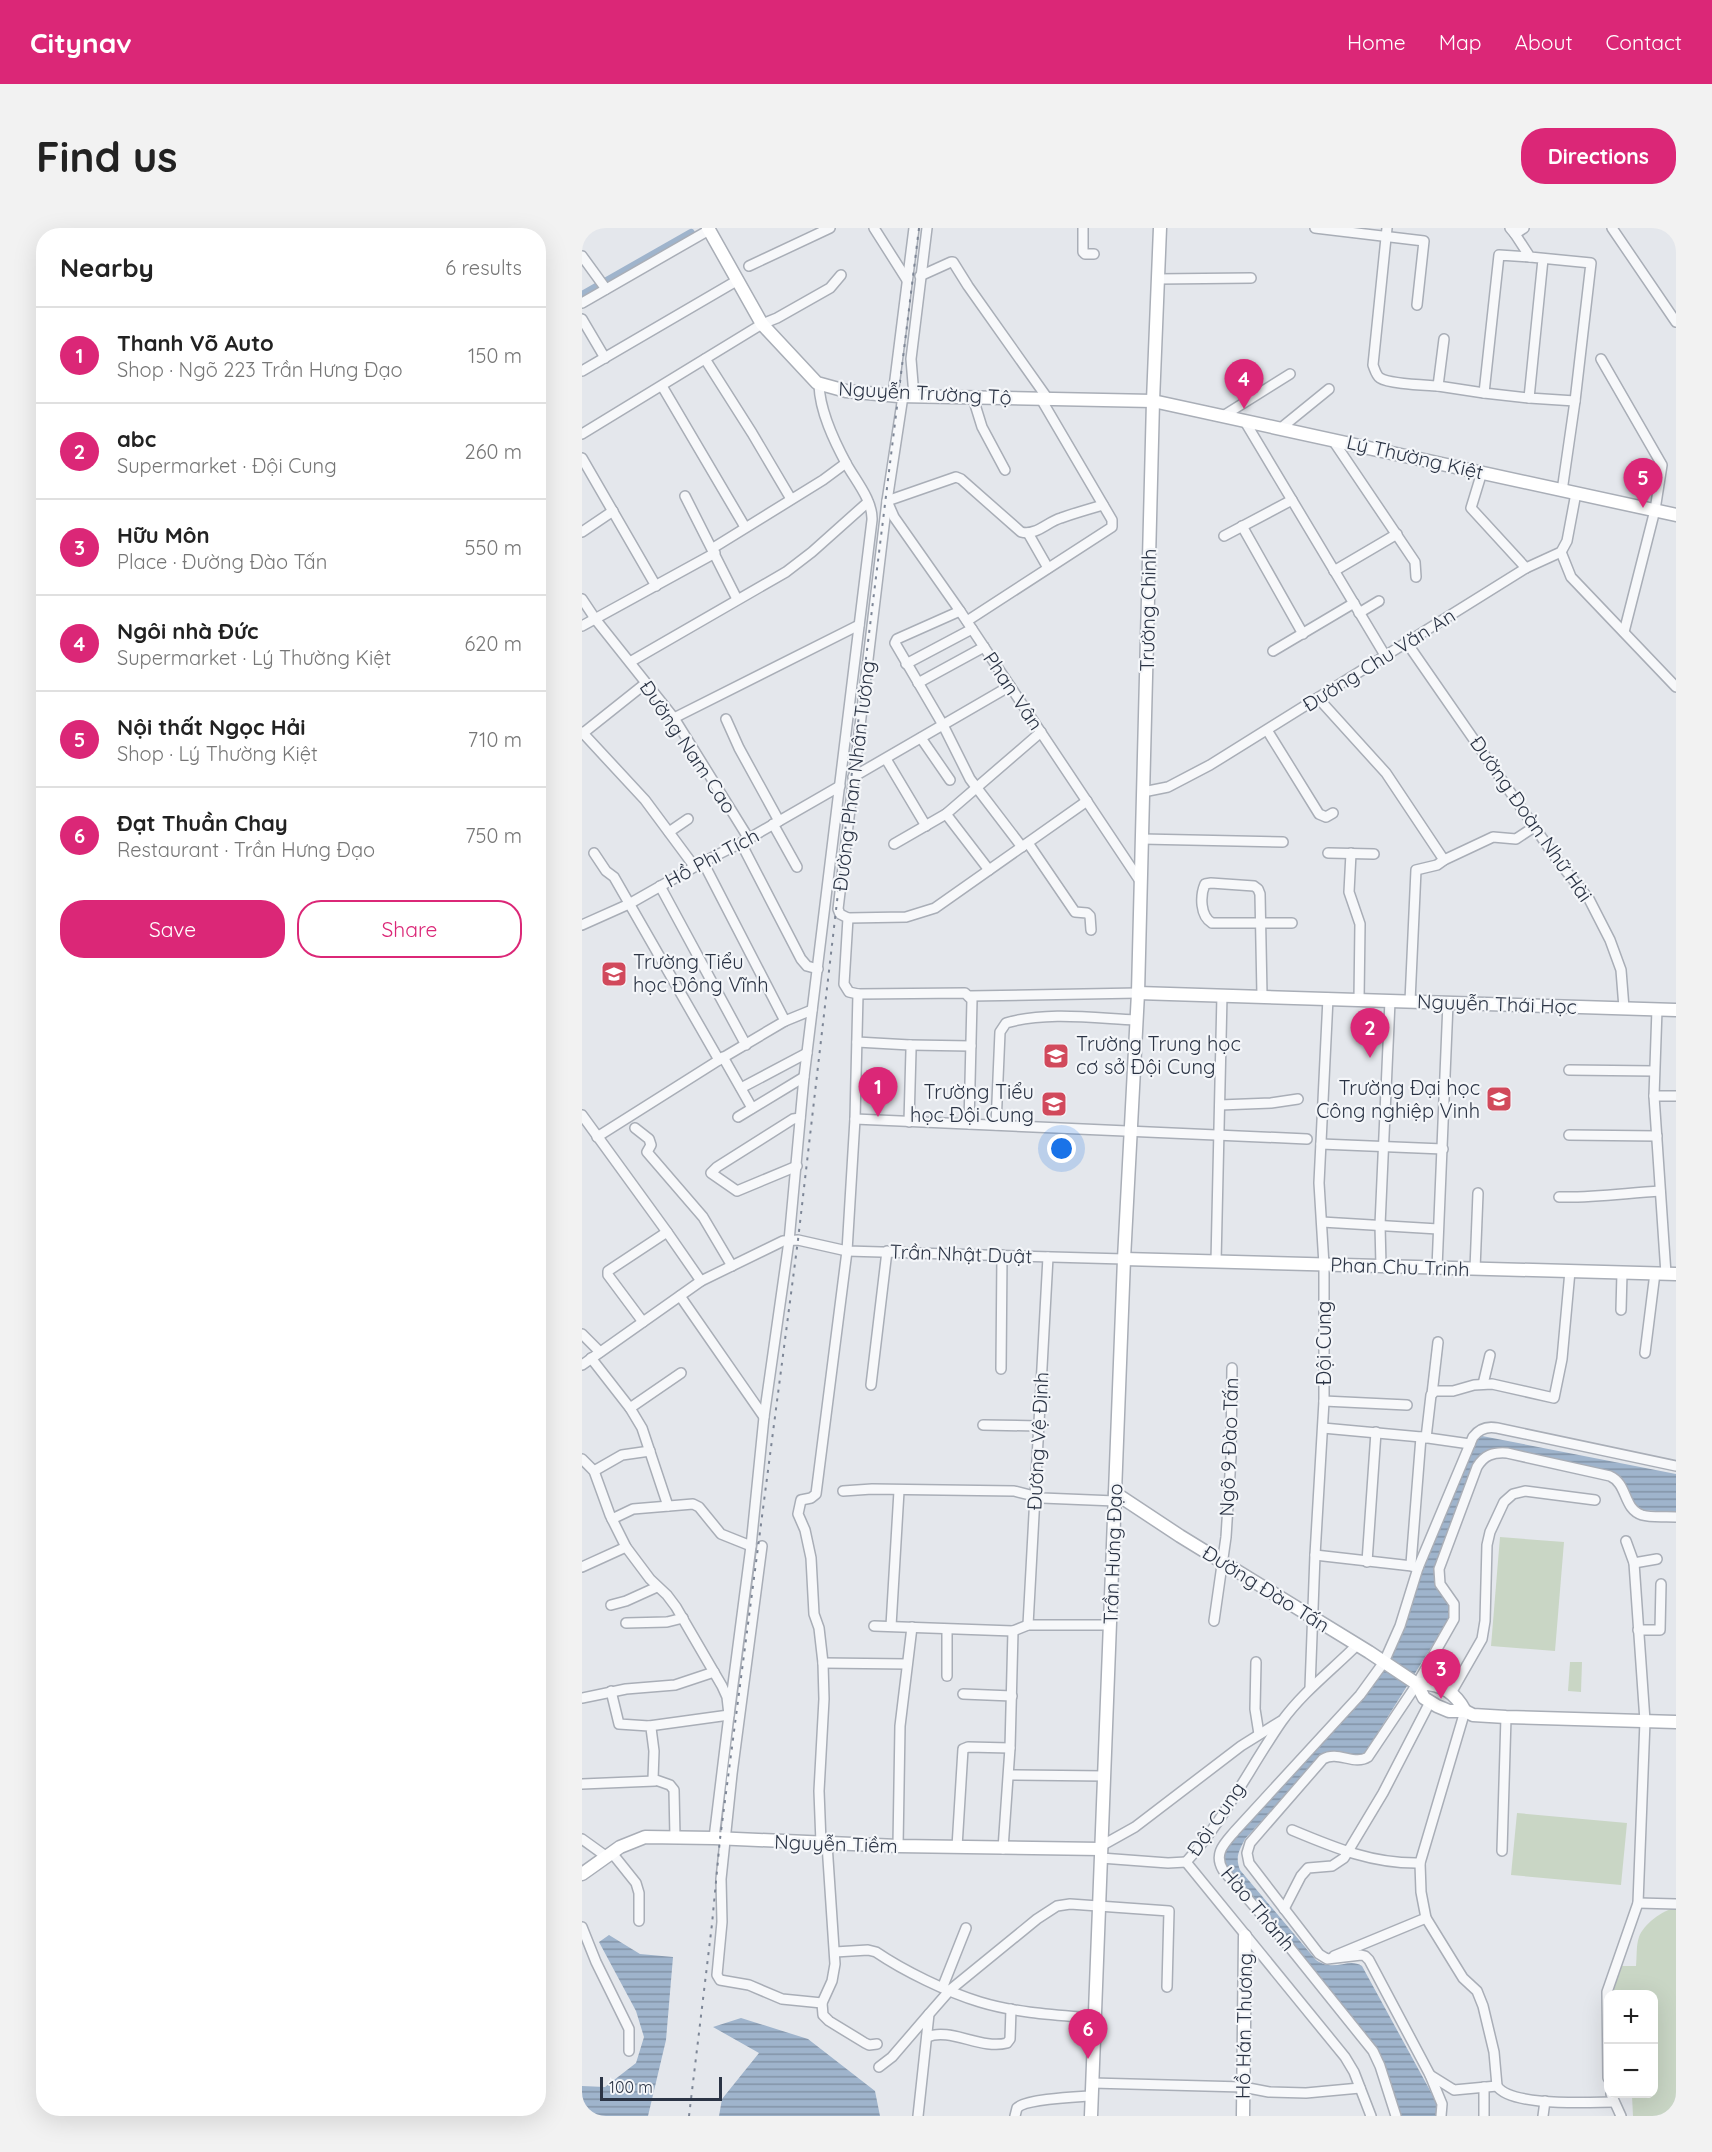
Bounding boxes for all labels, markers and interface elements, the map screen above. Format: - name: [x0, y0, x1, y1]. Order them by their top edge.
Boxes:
- text: Citynav: [30, 25, 132, 60]
- text: Home: [1347, 29, 1406, 55]
- text: Map: [1439, 29, 1482, 55]
- text: About: [1515, 29, 1573, 55]
- text: Contact: [1606, 29, 1682, 55]
- button: Directions: [1521, 128, 1676, 184]
- text: Find us: [36, 130, 178, 183]
- text: Nearby: [60, 251, 154, 284]
- text: 6 results: [445, 255, 522, 280]
- text: Thanh Võ Auto: [117, 329, 274, 357]
- text: 1: [76, 343, 83, 368]
- text: 150 m: [468, 343, 522, 368]
- text: Shop · Ngõ 223 Trần Hưng Đạo: [117, 357, 403, 382]
- pin: 4: [1224, 360, 1264, 409]
- street label: Nguyễn Trường Tộ: [838, 375, 1012, 410]
- text: abc: [117, 425, 156, 453]
- street label: Lý Thường Kiệt: [1344, 429, 1486, 484]
- text: 2: [74, 439, 85, 464]
- text: 260 m: [465, 439, 522, 464]
- text: Supermarket · Đội Cung: [117, 453, 337, 478]
- pin: 5: [1624, 458, 1662, 508]
- text: Hữu Môn: [117, 521, 210, 549]
- text: 3: [74, 535, 85, 560]
- text: 550 m: [465, 535, 522, 560]
- street label: Trường Chinh: [1134, 548, 1161, 672]
- text: Place · Đường Đào Tấn: [117, 549, 327, 574]
- street label: Đường Chu Văn An: [1298, 603, 1460, 717]
- text: Ngôi nhà Đức: [117, 617, 258, 645]
- text: 4: [74, 631, 85, 656]
- text: 620 m: [465, 631, 522, 656]
- text: Supermarket · Lý Thường Kiệt: [117, 645, 391, 670]
- street label: Phan Vân: [978, 647, 1049, 735]
- street label: Đường Phan Nhân Tường: [827, 659, 880, 893]
- street label: Đường Nam Cao: [635, 675, 742, 818]
- text: Nội thất Ngọc Hải: [117, 713, 305, 741]
- text: 5: [74, 727, 85, 752]
- text: 710 m: [468, 727, 522, 752]
- street label: Đường Đoàn Nhữ Hài: [1465, 731, 1598, 906]
- text: Shop · Lý Thường Kiệt: [117, 741, 318, 766]
- text: Đạt Thuần Chay: [117, 809, 288, 837]
- street label: Hồ Phi Tích: [660, 822, 763, 893]
- text: 6: [74, 823, 85, 848]
- text: 750 m: [465, 823, 522, 848]
- text: Restaurant · Trần Hưng Đạo: [117, 837, 375, 862]
- button: Save: [60, 900, 285, 958]
- button: Share: [297, 900, 522, 958]
- place label: Trường Tiểu học Đông Vĩnh: [633, 949, 769, 997]
- school or university icon: Trường Tiểu học Đông Vĩnh: [599, 959, 629, 989]
- street label: Nguyễn Thái Học: [1417, 988, 1577, 1019]
- pin: 2: [1350, 1008, 1390, 1058]
- place label: Trường Trung học cơ sở Đội Cung: [1076, 1031, 1241, 1079]
- school or university icon: Trường Trung học cơ sở Đội Cung: [1041, 1041, 1071, 1071]
- pin: 1: [858, 1068, 898, 1117]
- place label: Trường Đại học Công nghiệp Vinh: [1316, 1075, 1480, 1123]
- place label: Trường Tiểu học Đội Cung: [910, 1079, 1034, 1127]
- school or university icon: Trường Đại học Công nghiệp Vinh: [1484, 1084, 1514, 1114]
- school or university icon: Trường Tiểu học Đội Cung: [1039, 1089, 1069, 1119]
- your location: [1047, 1134, 1076, 1163]
- street label: Trần Nhật Duật: [889, 1239, 1033, 1268]
- street label: Phan Chu Trinh: [1330, 1252, 1470, 1281]
- street label: Đội Cung: [1311, 1301, 1336, 1385]
- street label: Đường Vệ Định: [1021, 1371, 1054, 1511]
- street label: Ngõ 9 Đào Tấn: [1214, 1377, 1243, 1517]
- street label: Trần Hưng Đạo: [1098, 1483, 1127, 1625]
- street label: Đường Đào Tấn: [1198, 1540, 1334, 1638]
- pin: 3: [1422, 1650, 1460, 1699]
- street label: Đội Cung: [1181, 1777, 1250, 1861]
- street label: Nguyễn Tiềm: [774, 1829, 898, 1858]
- street label: Hào Thành: [1216, 1861, 1301, 1956]
- street label: Hồ Hán Thương: [1230, 1953, 1257, 2099]
- map controls: [1604, 1990, 1658, 2098]
- button: +: [1604, 1990, 1658, 2044]
- pin: 6: [1068, 2010, 1108, 2059]
- button: −: [1604, 2044, 1658, 2098]
- scale bar: [600, 2074, 722, 2102]
- text: 100 m: [609, 2077, 653, 2097]

